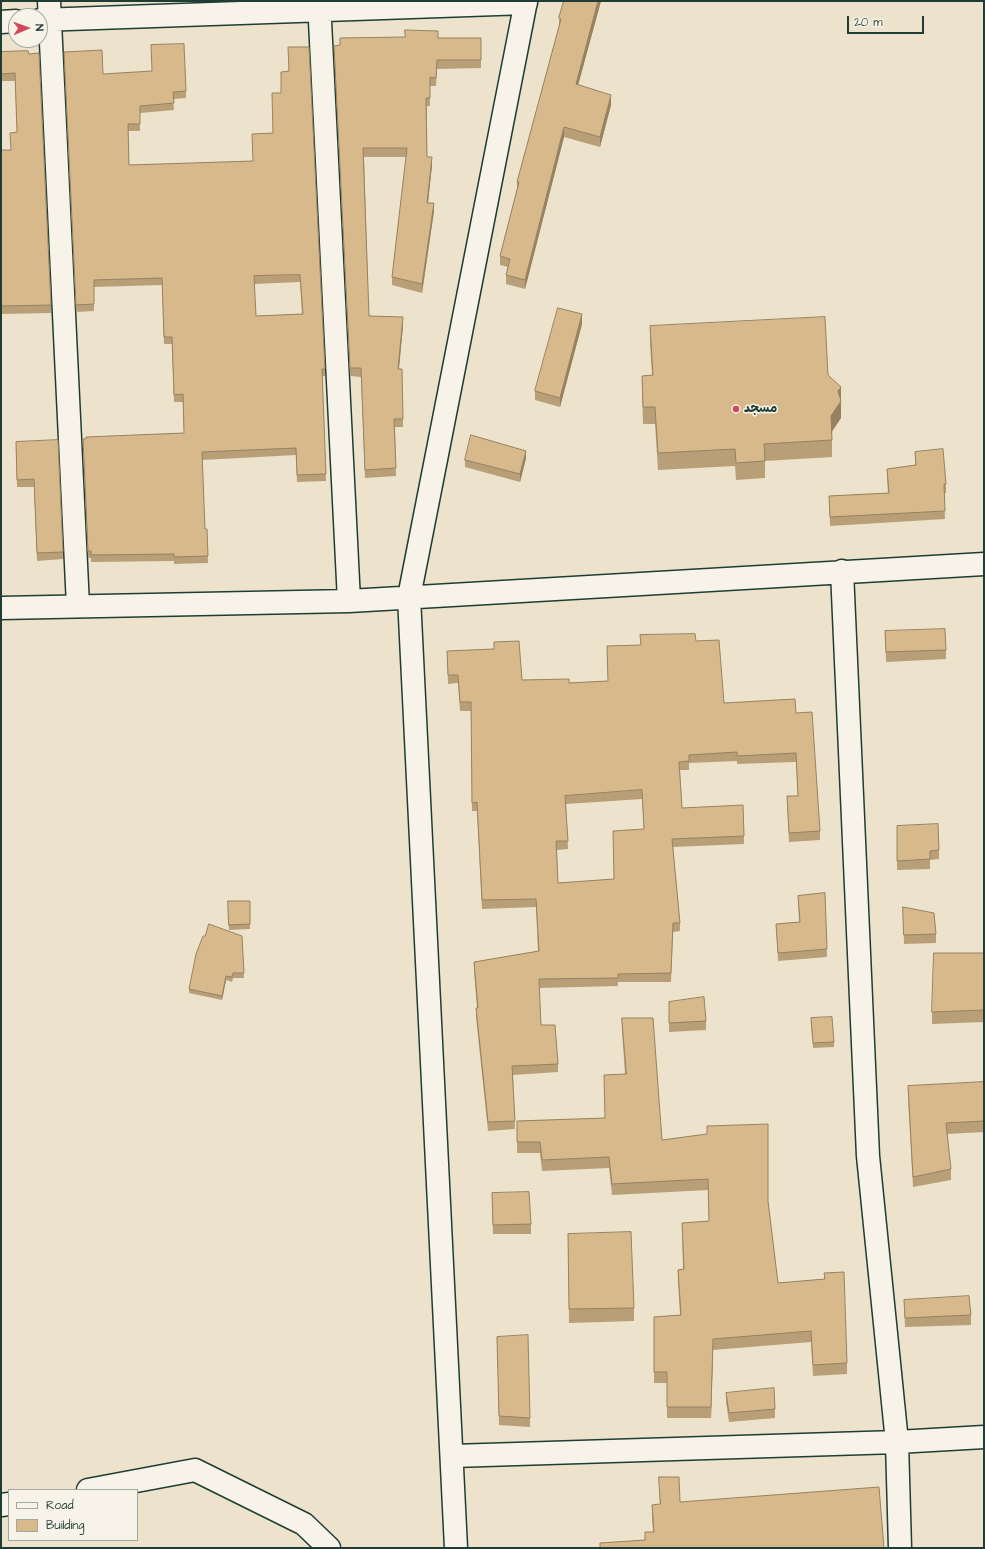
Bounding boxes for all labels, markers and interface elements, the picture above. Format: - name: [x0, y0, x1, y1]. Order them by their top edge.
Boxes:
- north arrow: [8, 8, 48, 48]
- scale bar: [849, 8, 926, 34]
- text: 20 m: [854, 14, 883, 31]
- text: N: [32, 24, 47, 31]
- place label: مسجد: [744, 401, 777, 417]
- marker: مسجد: [731, 404, 741, 414]
- legend: [8, 1489, 138, 1541]
- text: Road: [46, 1497, 74, 1514]
- text: Building: [46, 1517, 84, 1534]

